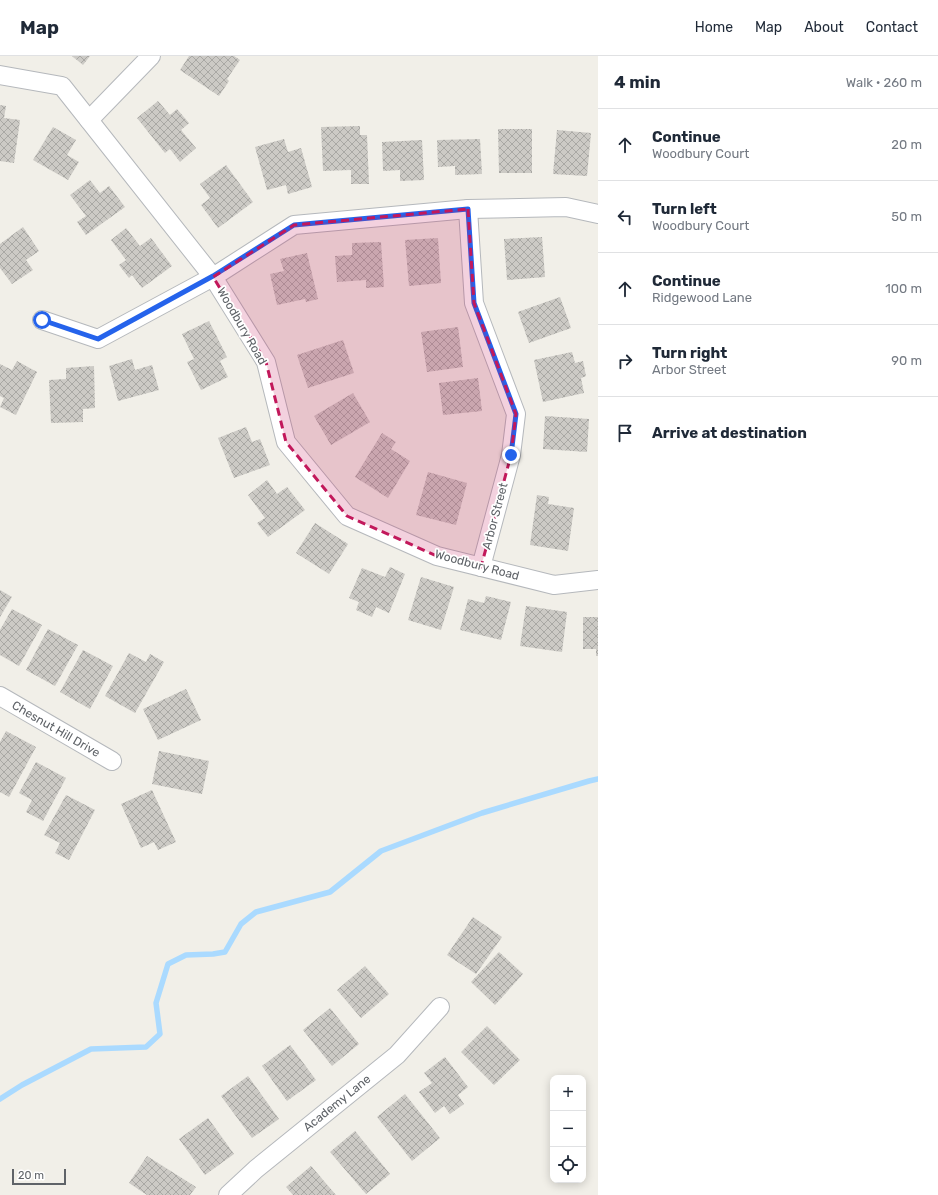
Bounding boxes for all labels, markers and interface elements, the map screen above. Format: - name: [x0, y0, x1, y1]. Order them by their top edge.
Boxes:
- text: Map: [20, 16, 59, 39]
- text: Home: [695, 19, 733, 36]
- text: Map: [755, 19, 782, 36]
- text: About: [804, 19, 844, 36]
- text: Contact: [866, 19, 918, 36]
- text: 4 min: [614, 72, 661, 92]
- text: Walk · 260 m: [846, 75, 922, 90]
- text: Continue: [652, 128, 721, 146]
- icon: ahead: [614, 134, 636, 156]
- text: 20 m: [891, 137, 922, 152]
- text: Woodbury Court: [652, 146, 749, 161]
- text: Turn left: [652, 200, 717, 218]
- icon: left: [614, 206, 636, 228]
- text: 50 m: [891, 209, 922, 224]
- text: Woodbury Court: [652, 218, 749, 233]
- text: Continue: [652, 272, 721, 290]
- icon: ahead: [614, 278, 636, 300]
- text: 100 m: [885, 281, 922, 296]
- street label: Woodbury Road: [214, 285, 270, 367]
- text: Ridgewood Lane: [652, 290, 752, 305]
- route start: [33, 311, 51, 329]
- text: Turn right: [652, 344, 727, 362]
- icon: right: [614, 350, 636, 372]
- text: 90 m: [891, 353, 922, 368]
- text: Arbor Street: [652, 362, 726, 377]
- icon: arrive: [614, 422, 636, 444]
- text: Arrive at destination: [652, 424, 807, 442]
- route end: [502, 446, 520, 464]
- street label: Arbor Street: [479, 481, 511, 551]
- street label: Woodbury Road: [433, 547, 521, 583]
- street label: Chesnut Hill Drive: [9, 698, 103, 760]
- street label: Academy Lane: [301, 1072, 374, 1134]
- map controls: [550, 1075, 586, 1183]
- button: +: [550, 1075, 586, 1111]
- button: −: [550, 1111, 586, 1147]
- button: locate: [550, 1147, 586, 1183]
- scale bar: [12, 1167, 66, 1186]
- text: 20 m: [18, 1169, 44, 1182]

